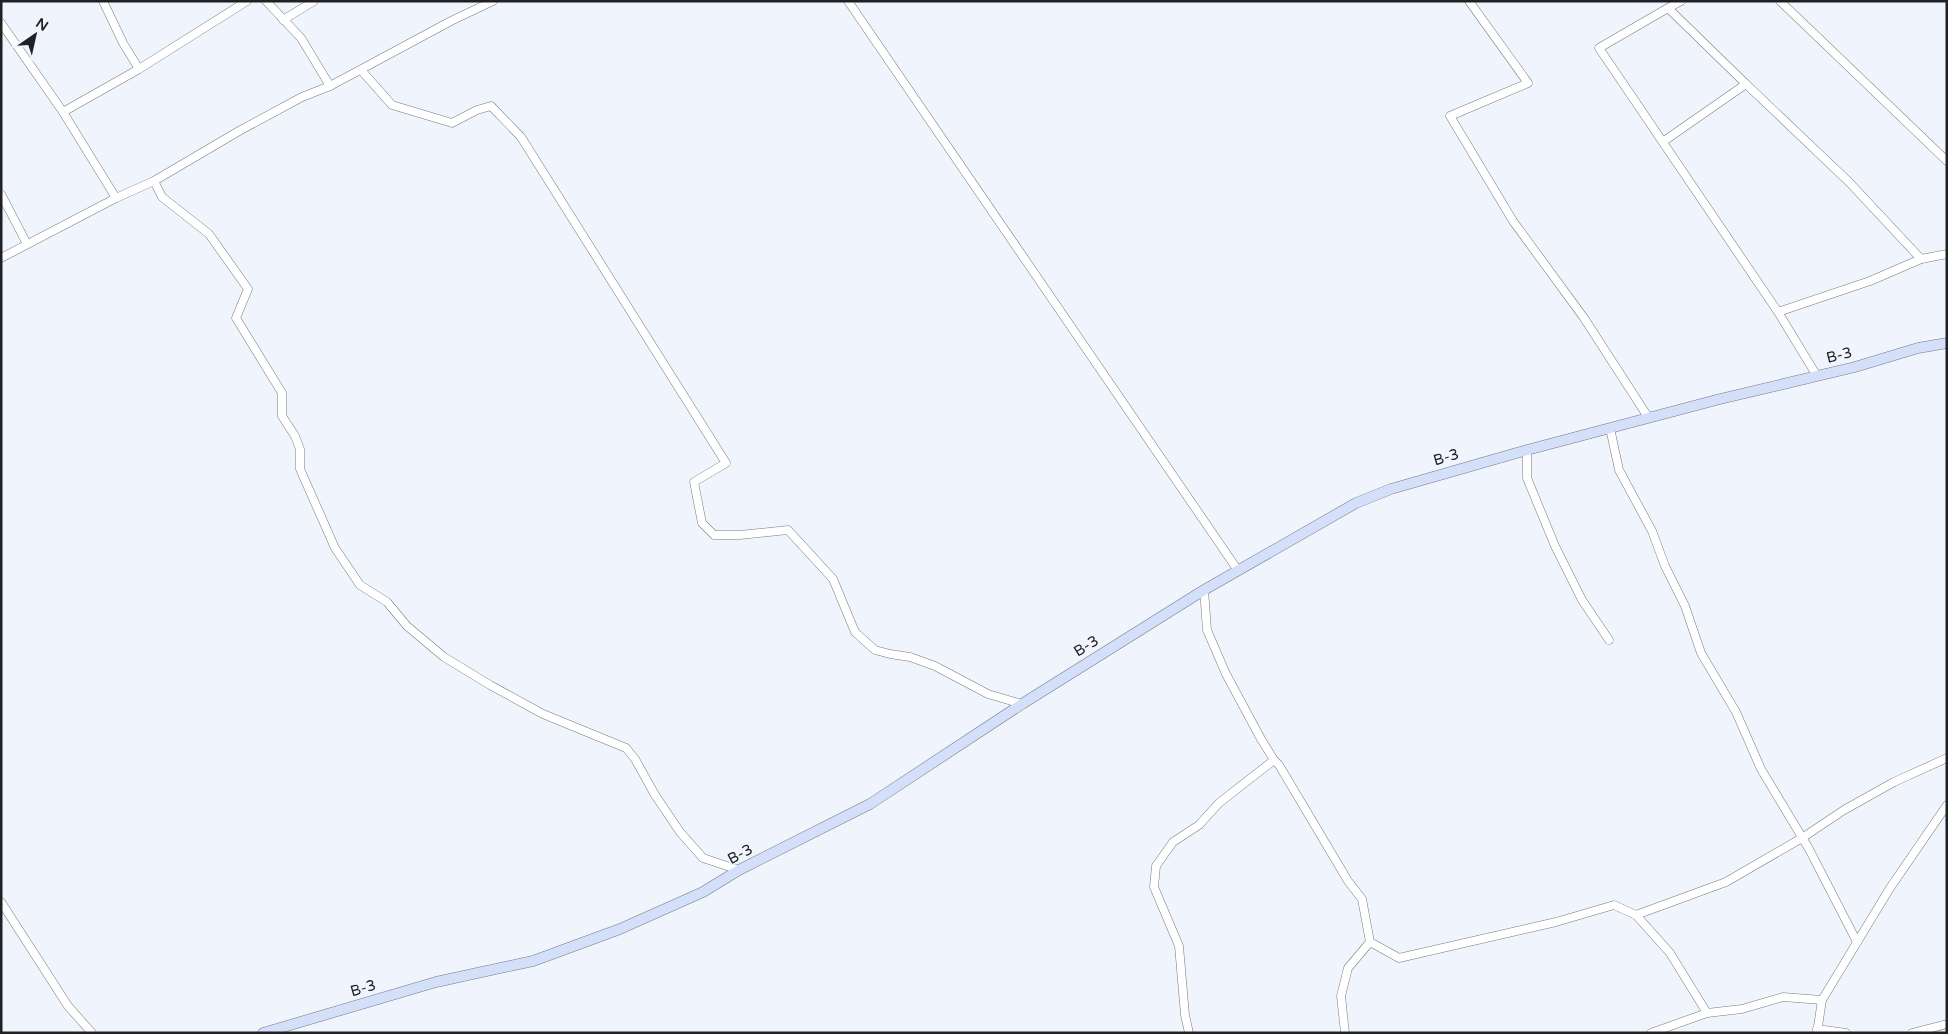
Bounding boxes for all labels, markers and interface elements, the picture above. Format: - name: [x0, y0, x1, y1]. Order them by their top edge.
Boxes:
- north arrow: [10, 10, 60, 60]
- text: N: [33, 14, 51, 35]
- street label: B-3: [1824, 343, 1854, 367]
- street label: B-3: [1431, 445, 1461, 469]
- street label: B-3: [1070, 631, 1102, 661]
- street label: B-3: [724, 840, 756, 868]
- street label: B-3: [348, 976, 378, 1000]

